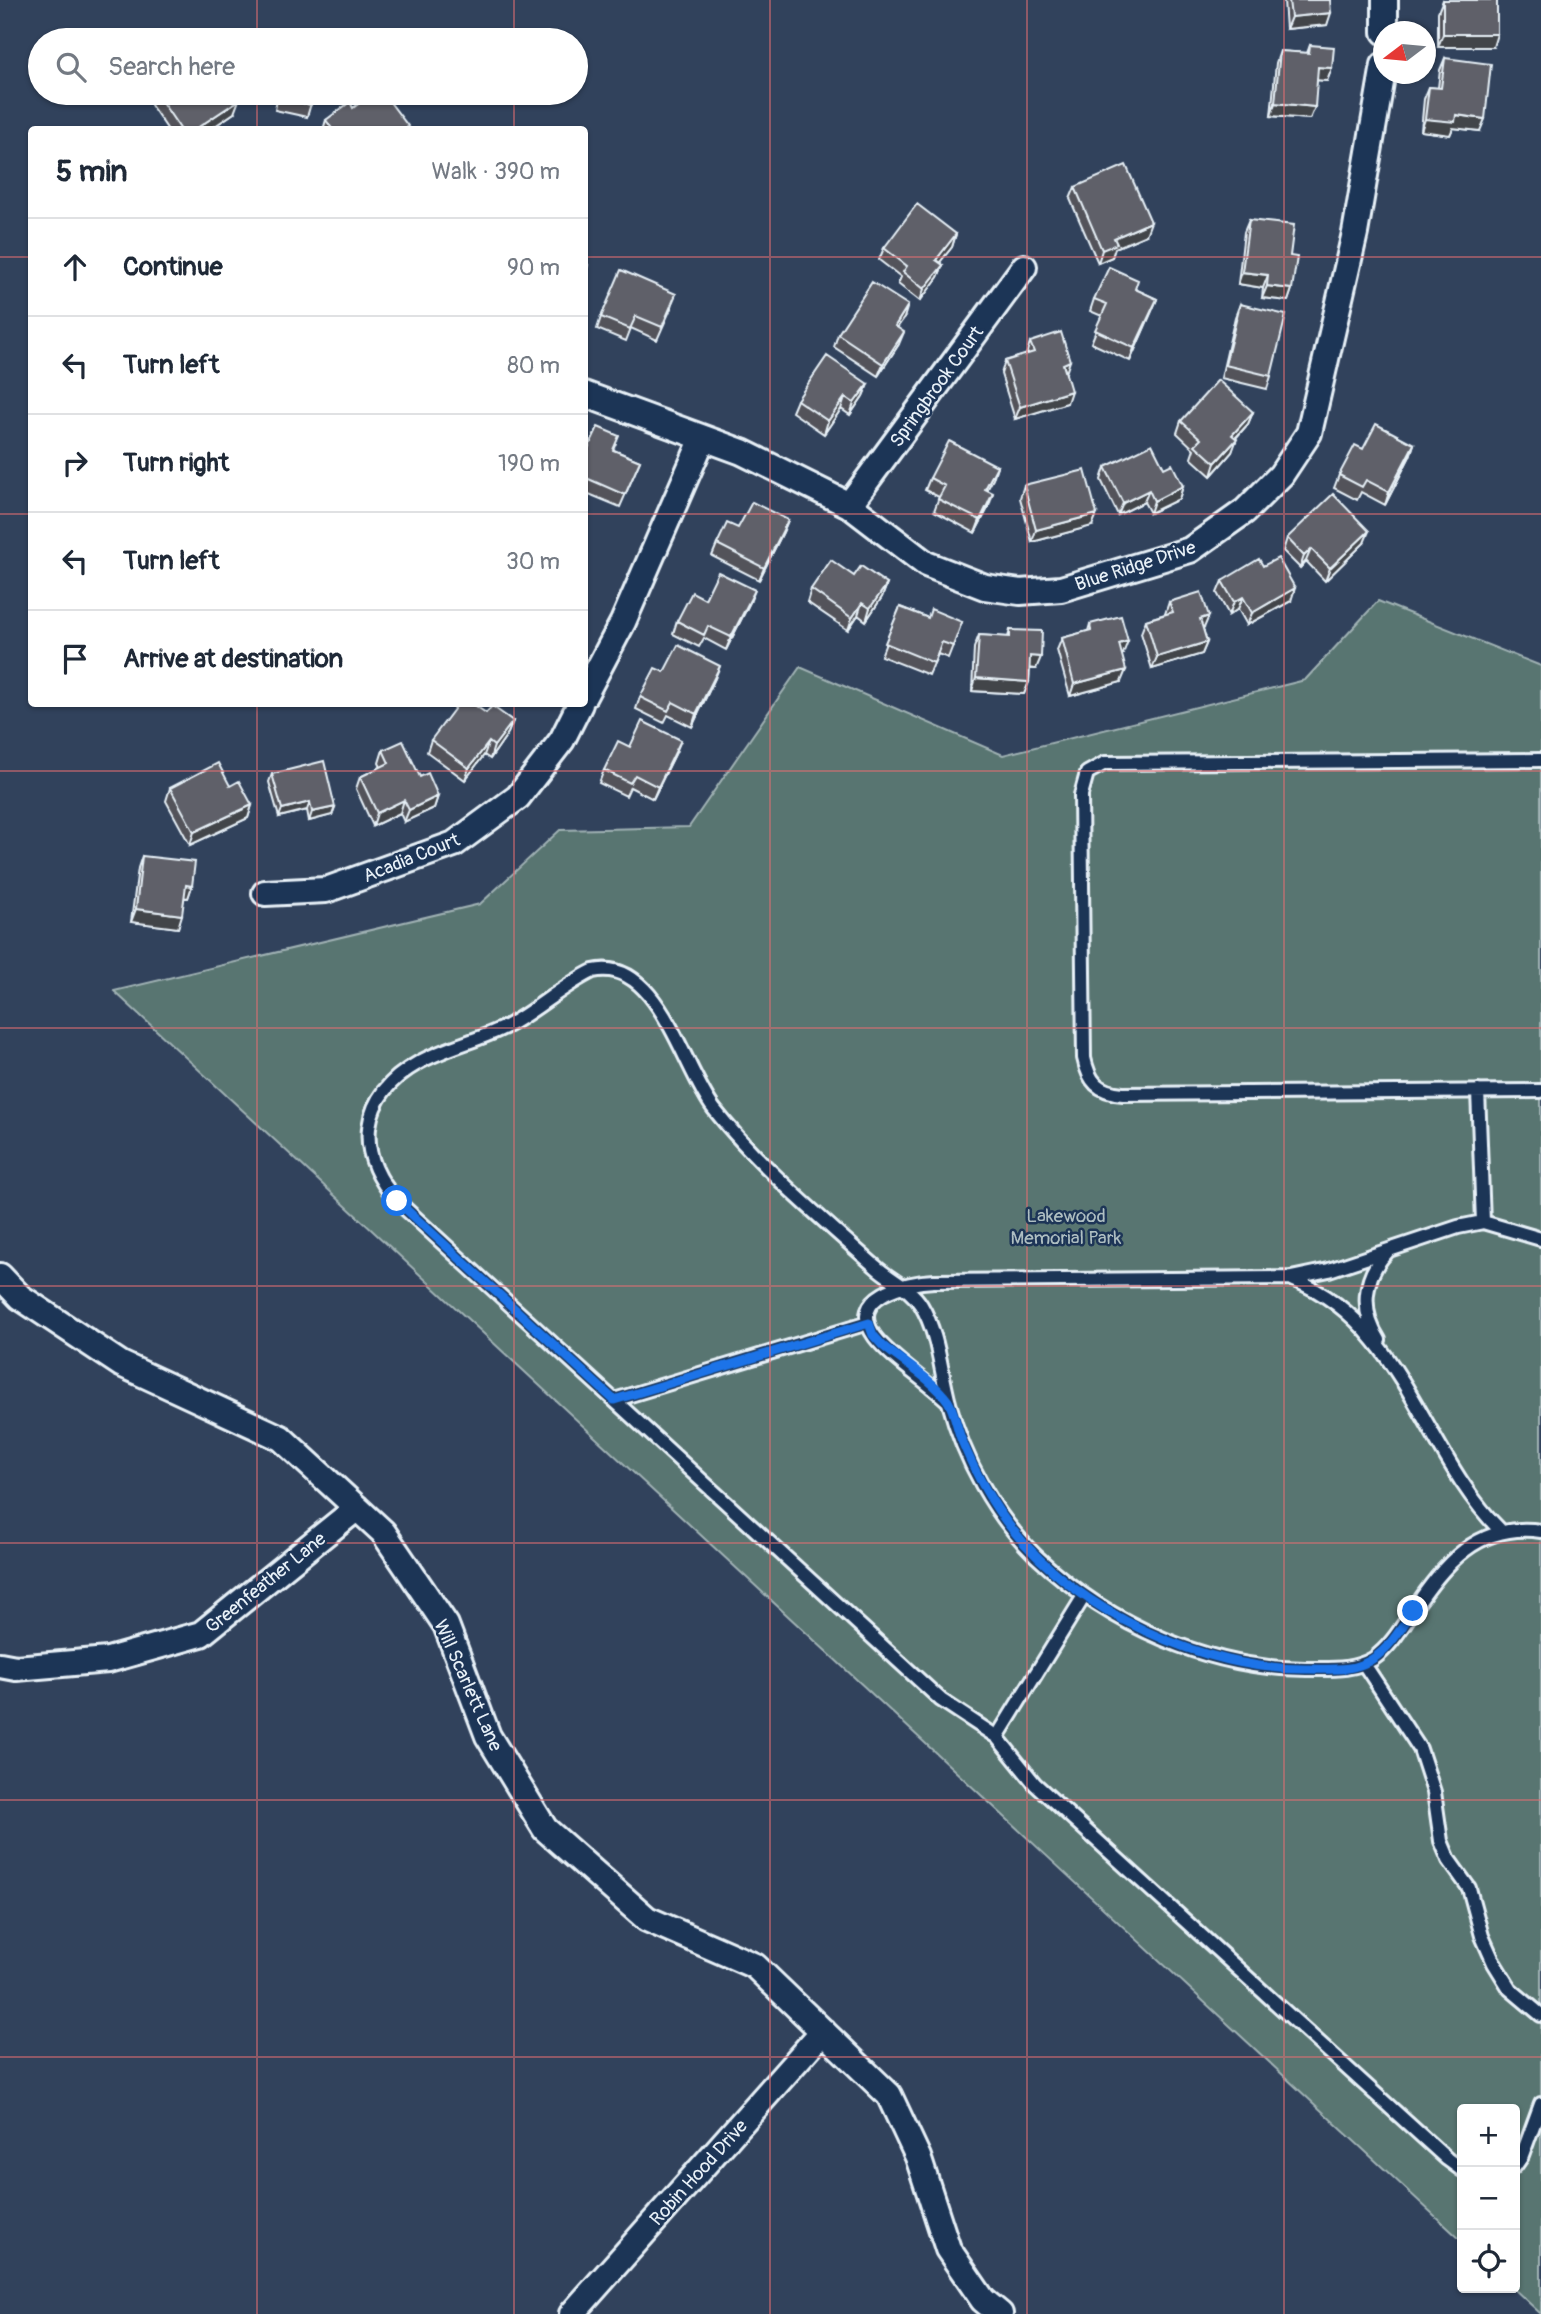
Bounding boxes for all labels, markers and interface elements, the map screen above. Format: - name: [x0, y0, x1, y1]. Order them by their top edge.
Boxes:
- north arrow: [1373, 21, 1436, 84]
- search box: [28, 28, 588, 105]
- icon: search: [52, 48, 90, 86]
- text: Search here: [108, 51, 235, 83]
- text: 5 min: [56, 153, 127, 190]
- text: Walk · 390 m: [431, 157, 560, 186]
- icon: ahead: [56, 248, 94, 286]
- text: Continue: [123, 251, 223, 283]
- text: 90 m: [507, 253, 560, 282]
- street label: Springbrook Court: [885, 321, 989, 452]
- icon: left: [56, 346, 94, 384]
- text: Turn left: [123, 349, 219, 381]
- text: 80 m: [507, 351, 560, 380]
- icon: right: [56, 444, 94, 482]
- text: Turn right: [123, 447, 229, 479]
- text: 190 m: [498, 449, 560, 478]
- street label: Blue Ridge Drive: [1072, 535, 1199, 597]
- icon: left: [56, 542, 94, 580]
- text: Turn left: [123, 545, 219, 577]
- text: 30 m: [506, 547, 560, 576]
- icon: arrive: [56, 640, 94, 678]
- text: Arrive at destination: [123, 643, 343, 675]
- street label: Acadia Court: [359, 827, 464, 888]
- route start: [381, 1185, 412, 1216]
- park label: Lakewood Memorial Park: [1011, 1204, 1121, 1250]
- street label: Greenfeather Lane: [200, 1526, 331, 1639]
- route end: [1397, 1595, 1428, 1626]
- street label: Will Scarlett Lane: [428, 1616, 508, 1756]
- map controls: [1457, 2104, 1520, 2293]
- button: +: [1457, 2104, 1520, 2167]
- street label: Robin Hood Drive: [645, 2114, 753, 2231]
- button: −: [1457, 2167, 1520, 2230]
- button: locate: [1457, 2230, 1520, 2293]

